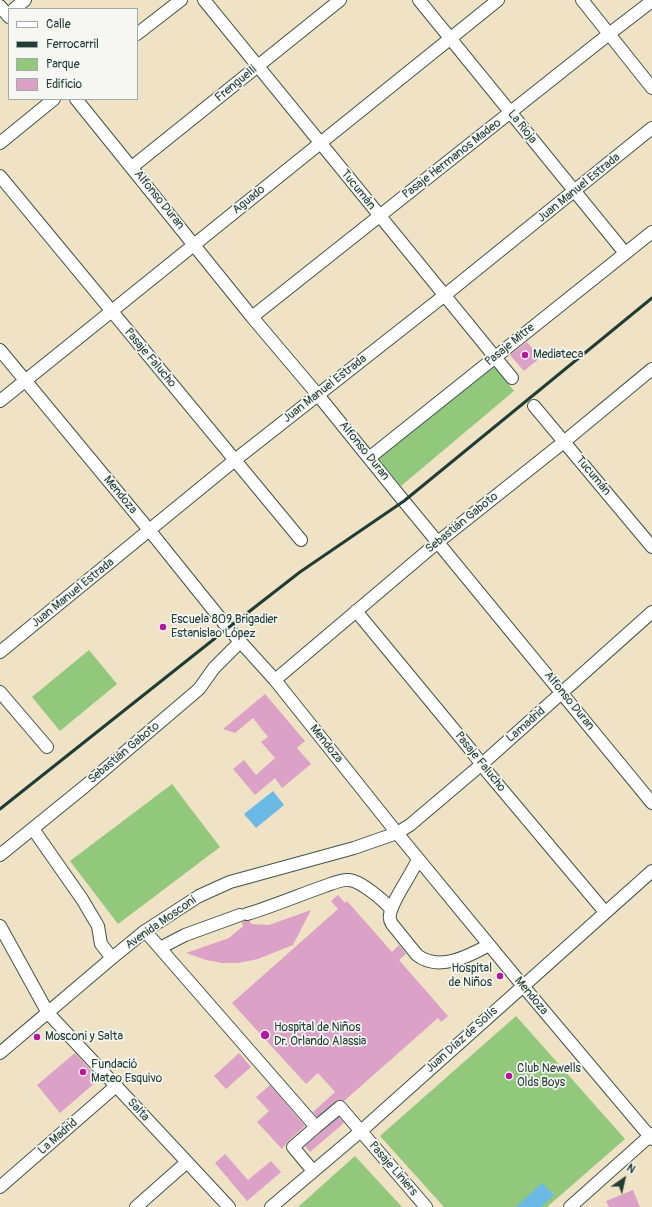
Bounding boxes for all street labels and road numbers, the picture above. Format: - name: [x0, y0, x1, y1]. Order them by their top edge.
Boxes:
- street label: Frenguelli: [212, 63, 260, 105]
- street label: La Rioja: [504, 107, 540, 147]
- street label: Pasaje Hermanos Madeo: [400, 116, 504, 202]
- street label: Juan Manuel Estrada: [535, 150, 623, 226]
- street label: Tucumán: [338, 167, 378, 213]
- street label: Alfonso Duran: [131, 168, 187, 232]
- street label: Aguado: [230, 183, 268, 217]
- street label: Pasaje Mitre: [482, 321, 538, 369]
- street label: Pasaje Falucho: [121, 325, 179, 391]
- street label: Juan Manuel Estrada: [280, 352, 370, 426]
- street label: Alfonso Duran: [336, 419, 392, 483]
- street label: Tucumán: [572, 453, 614, 499]
- street label: Mendoza: [100, 473, 140, 517]
- street label: Sebastián Gaboto: [423, 489, 501, 557]
- street label: Juan Manuel Estrada: [29, 555, 117, 631]
- street label: Alfonso Duran: [541, 669, 597, 733]
- street label: Lamadrid: [504, 704, 548, 746]
- street label: Sebastián Gaboto: [85, 719, 163, 787]
- street label: Mendoza: [306, 722, 346, 766]
- street label: Pasaje Falucho: [451, 729, 509, 795]
- street label: Avenida Mosconi: [123, 893, 199, 953]
- street label: Mendoza: [511, 974, 551, 1018]
- street label: Juan Díaz de Solís: [423, 1004, 501, 1076]
- street label: Salta: [124, 1096, 152, 1124]
- street label: La Madrid: [35, 1116, 81, 1158]
- street label: Pasaje Liniers: [366, 1139, 420, 1199]

